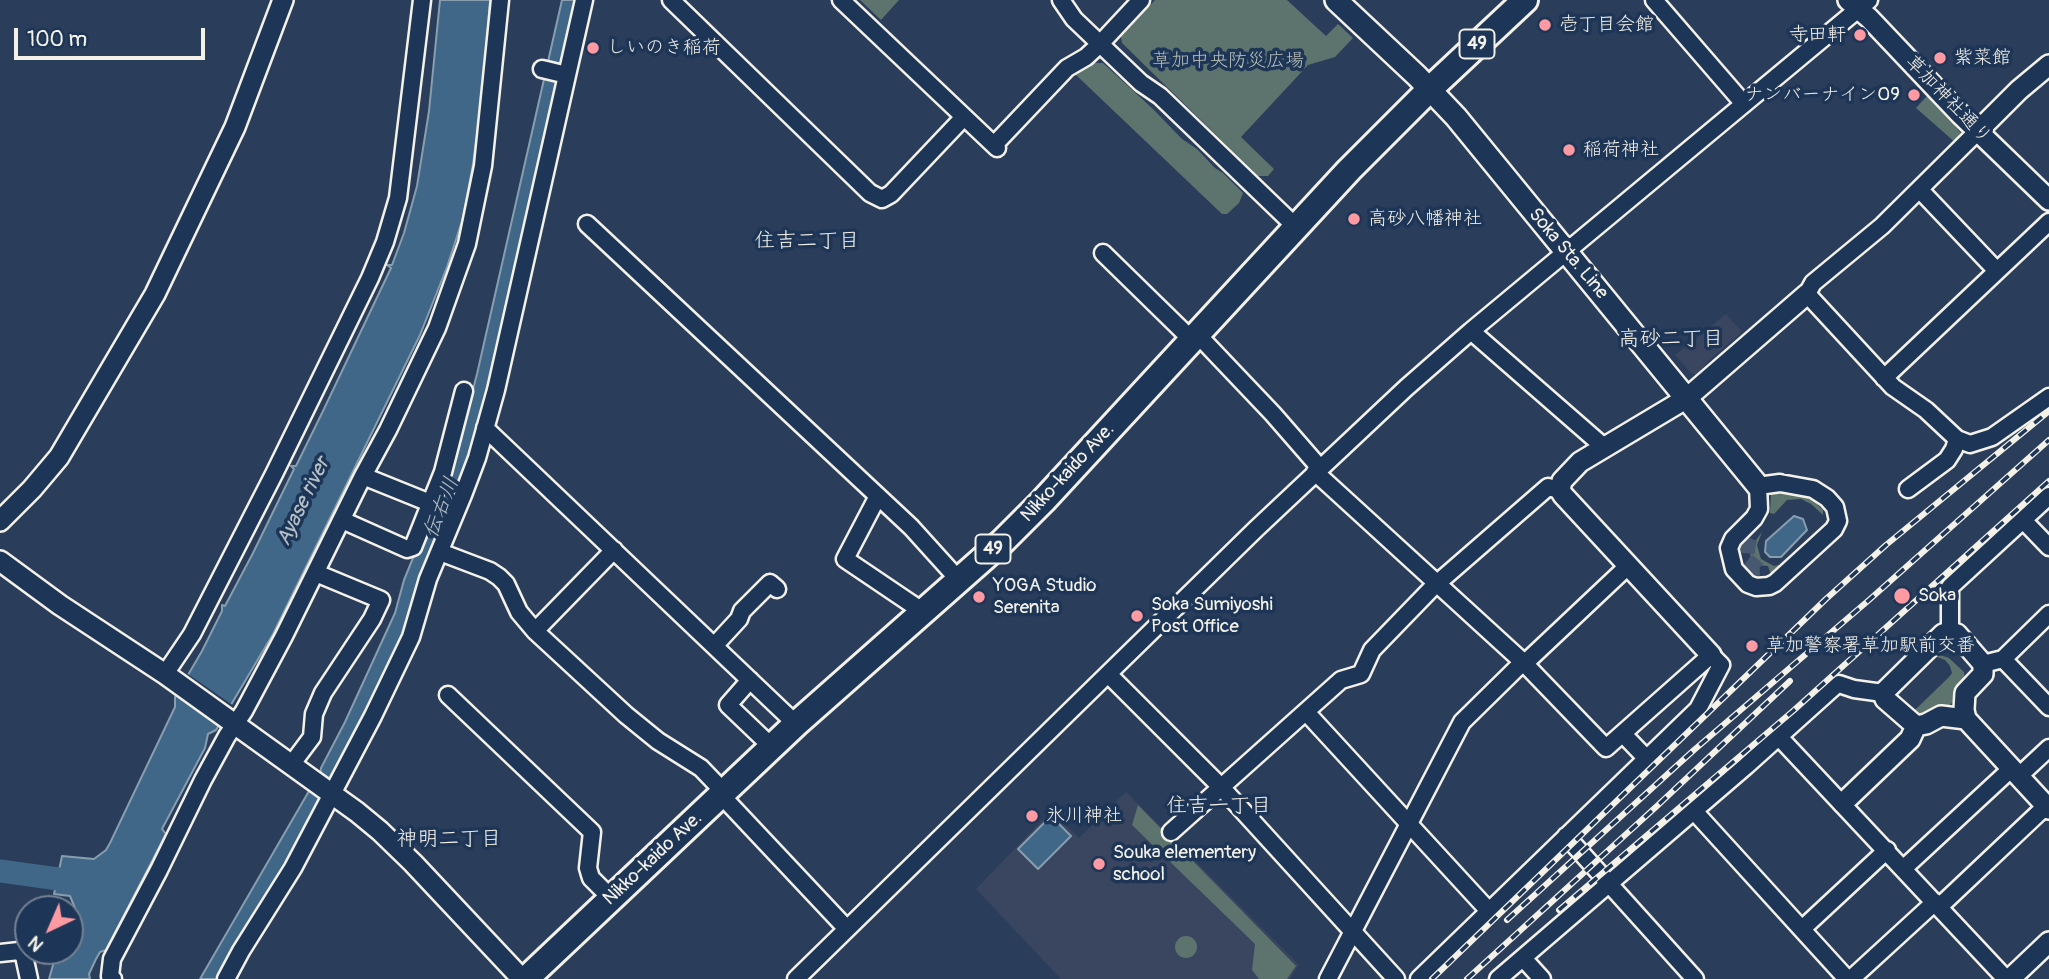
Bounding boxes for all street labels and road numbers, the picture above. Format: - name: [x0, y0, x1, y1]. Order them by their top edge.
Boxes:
- road number: 49: [1460, 29, 1494, 58]
- street label: 草加神社通り: [1900, 51, 1996, 149]
- street label: Soka Sta. Line: [1523, 204, 1613, 304]
- street label: Nikko-kaido Ave.: [1016, 419, 1120, 527]
- road number: 49: [976, 534, 1010, 564]
- street label: Nikko-kaido Ave.: [599, 807, 707, 911]

